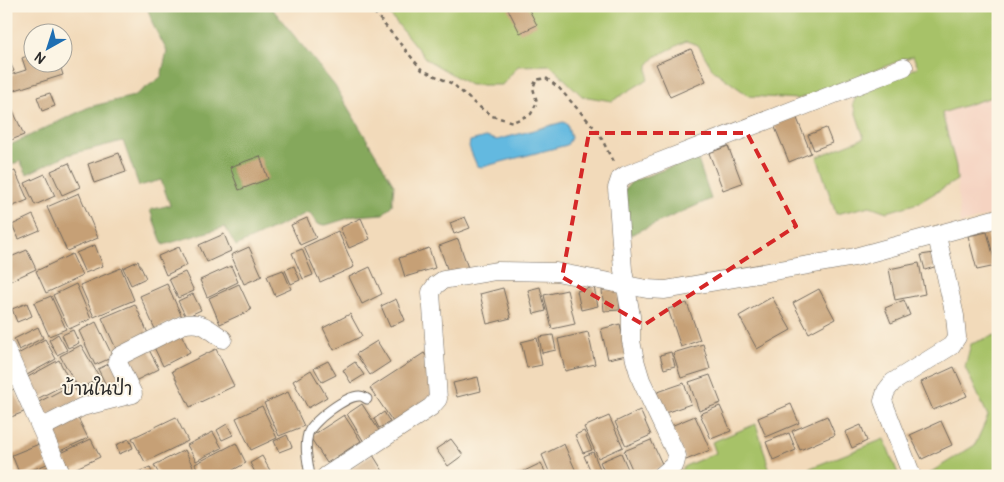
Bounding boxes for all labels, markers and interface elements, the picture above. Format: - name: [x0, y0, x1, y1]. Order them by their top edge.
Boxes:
- north arrow: [22, 22, 72, 72]
- text: N: [31, 48, 49, 67]
- district label: บ้านในป่า: [62, 376, 132, 401]

